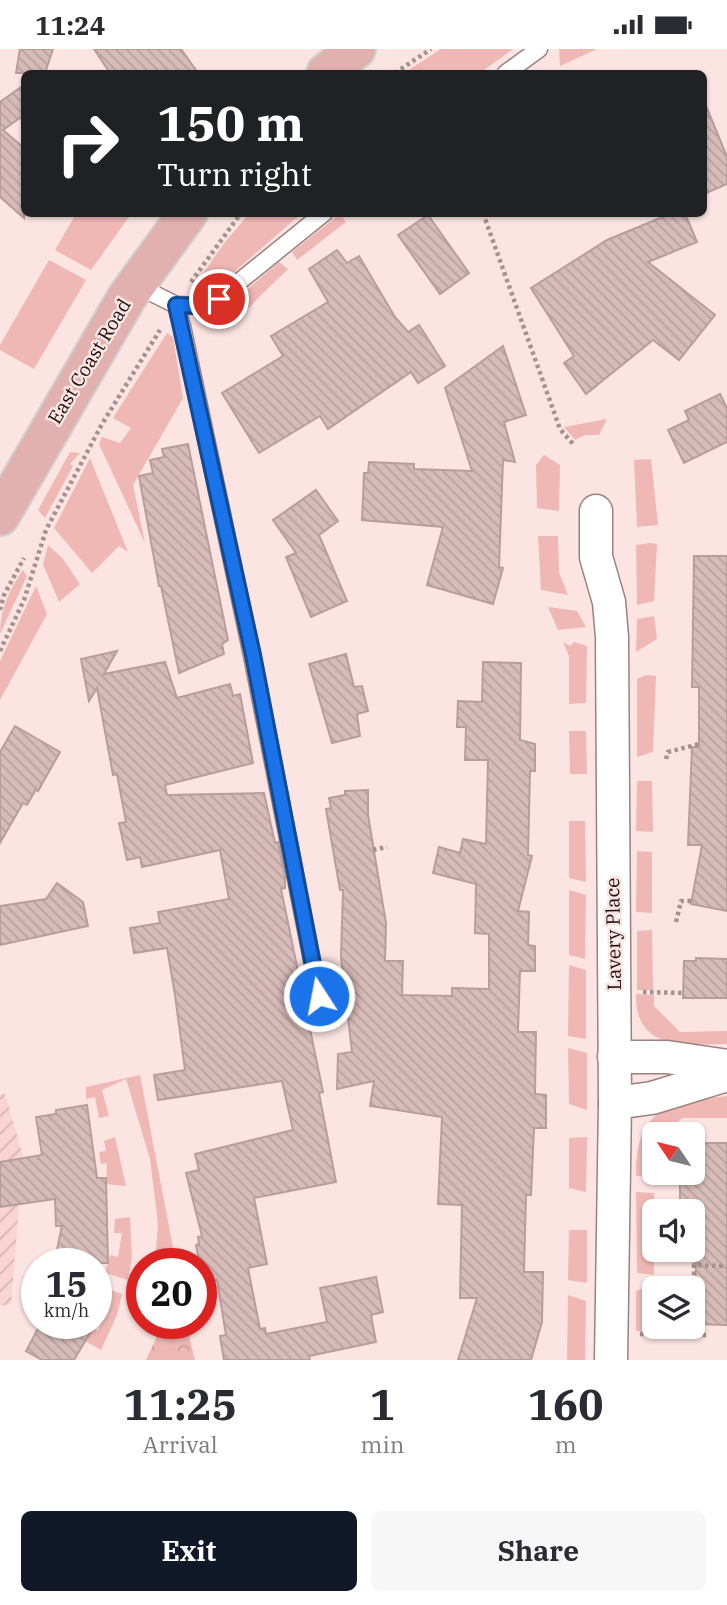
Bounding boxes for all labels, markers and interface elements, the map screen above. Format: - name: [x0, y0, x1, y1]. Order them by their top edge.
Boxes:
- text: 11:24: [35, 8, 105, 42]
- text: 150 m: [157, 91, 304, 154]
- icon: right: [42, 98, 133, 189]
- text: Turn right: [157, 153, 312, 195]
- pin: [189, 269, 249, 329]
- icon: arrive: [200, 280, 238, 318]
- street label: East Coast Road: [42, 294, 136, 428]
- street label: Lavery Place: [600, 877, 626, 991]
- position arrow: [282, 959, 356, 1033]
- north arrow: [642, 1122, 705, 1185]
- map controls: [642, 1122, 705, 1339]
- button: sound: [642, 1199, 705, 1262]
- speed limit sign: 20: [126, 1248, 217, 1339]
- text: 15: [45, 1261, 88, 1307]
- button: layers: [642, 1276, 705, 1339]
- text: km/h: [44, 1299, 89, 1322]
- text: 11:25: [123, 1377, 237, 1432]
- text: 1: [370, 1377, 395, 1432]
- text: 160: [528, 1377, 603, 1432]
- text: Arrival: [143, 1429, 218, 1459]
- text: min: [361, 1429, 404, 1459]
- text: m: [555, 1429, 577, 1459]
- button: Exit: [21, 1511, 357, 1591]
- button: Share: [371, 1511, 706, 1591]

